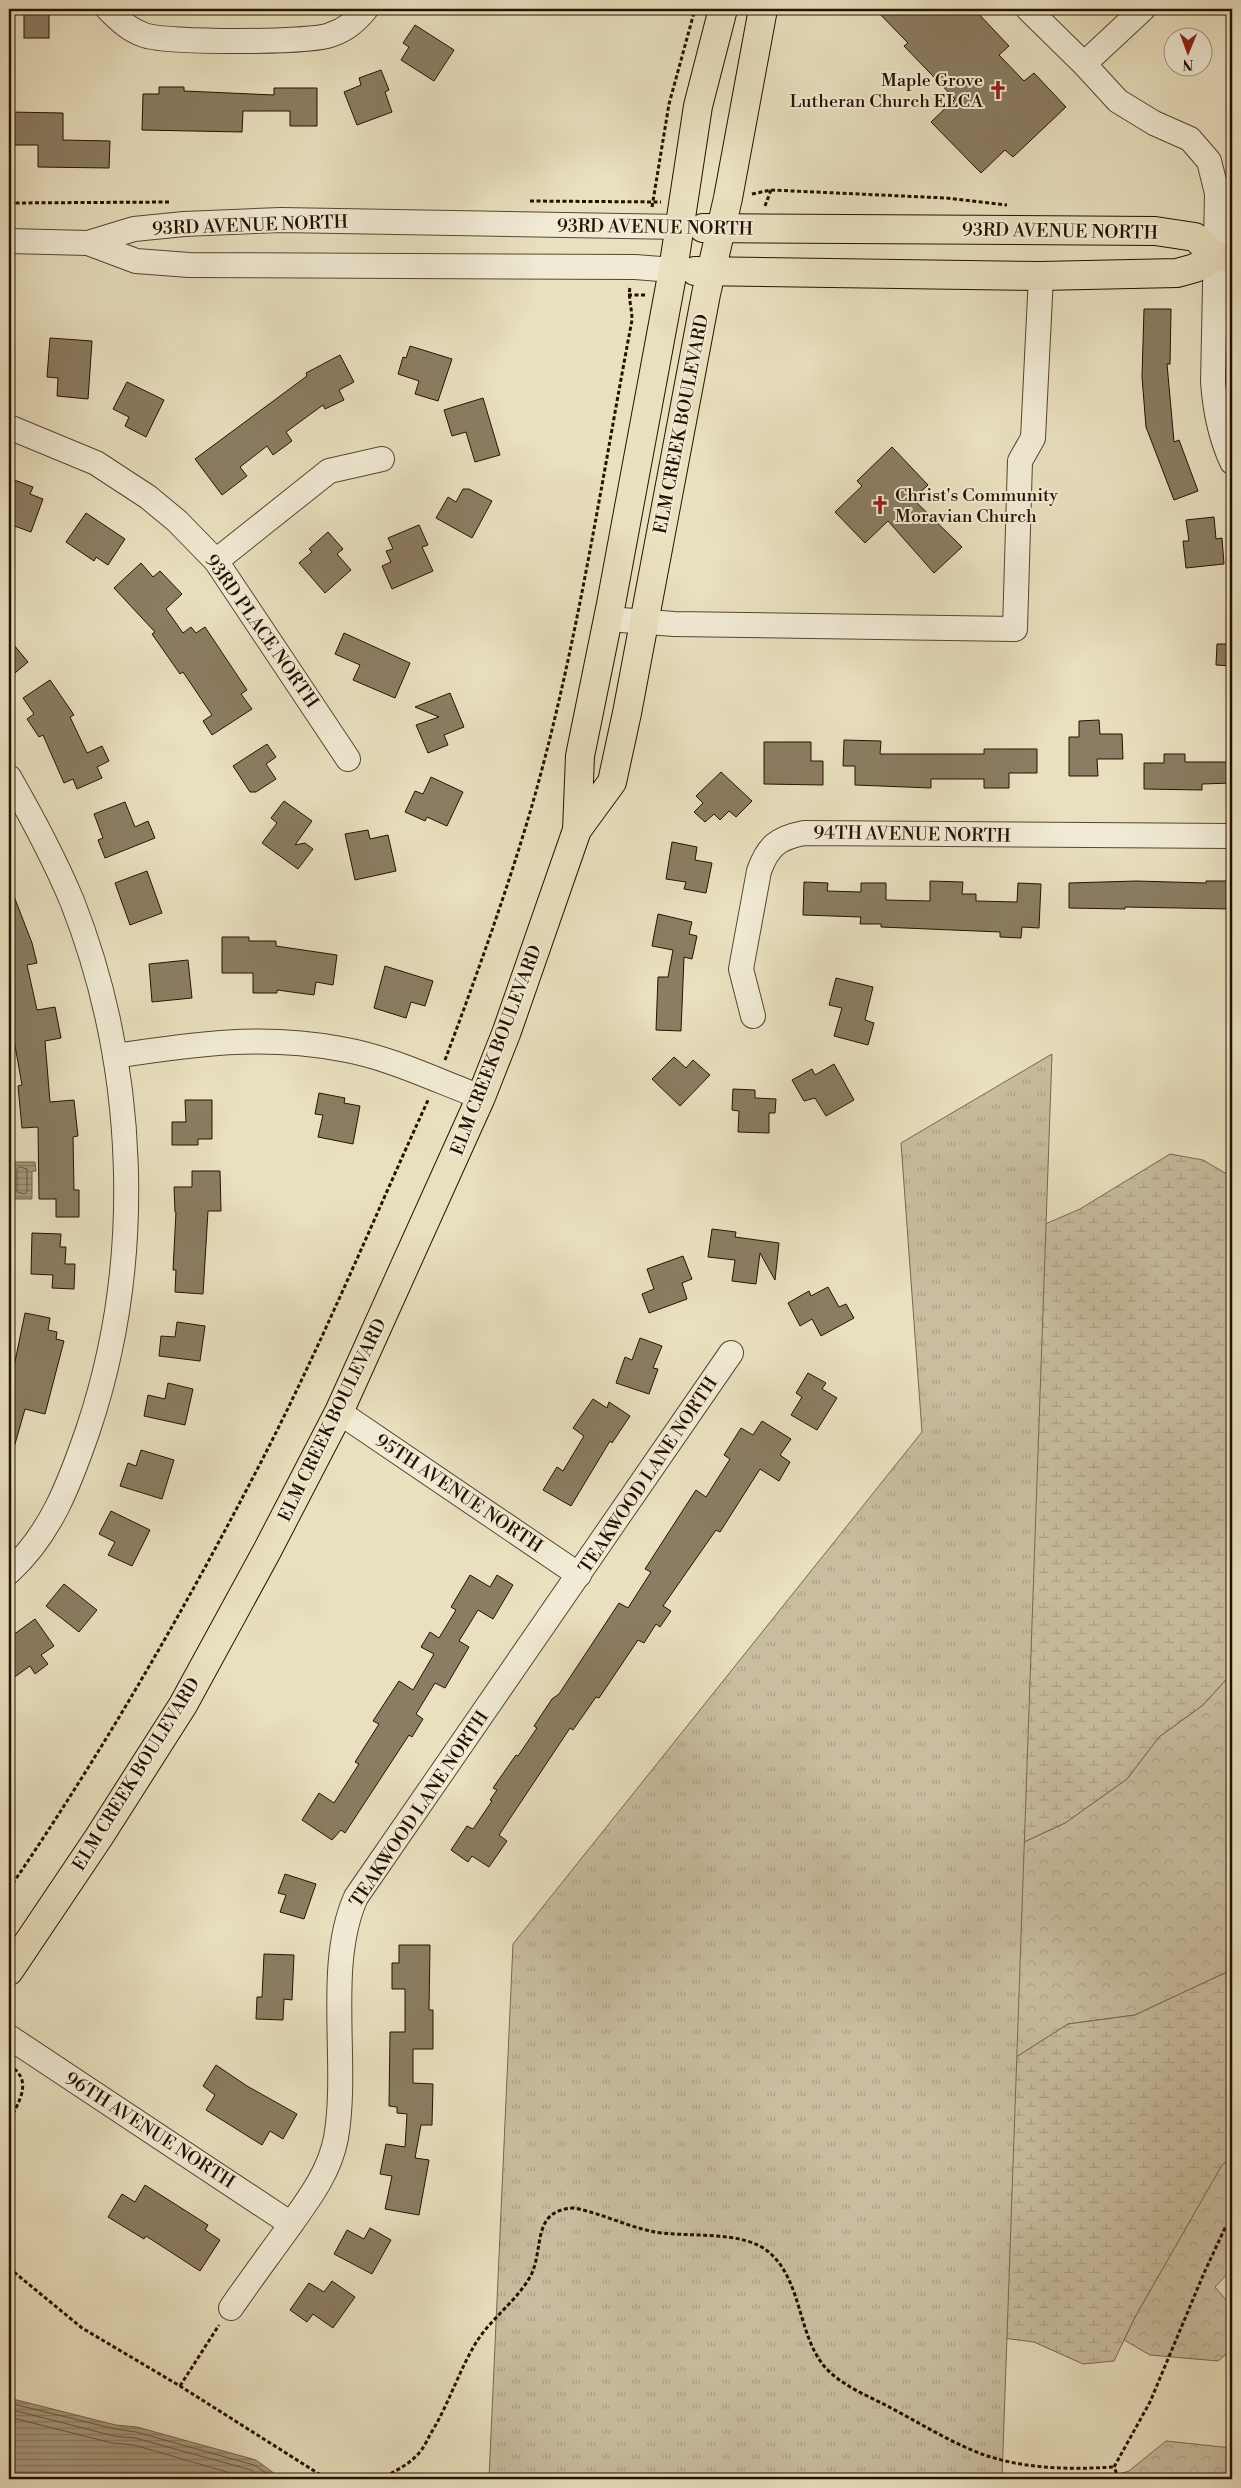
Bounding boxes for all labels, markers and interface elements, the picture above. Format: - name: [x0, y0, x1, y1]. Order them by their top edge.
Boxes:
- north arrow: [1164, 28, 1214, 78]
- text: N: [1182, 55, 1193, 73]
- place label: Maple Grove Lutheran Church ELCA: [789, 69, 984, 113]
- church icon: Maple Grove Lutheran Church ELCA: [987, 79, 1009, 101]
- street label: 93RD AVENUE NORTH: [152, 211, 349, 240]
- street label: 93RD AVENUE NORTH: [557, 214, 754, 241]
- street label: 93RD AVENUE NORTH: [962, 218, 1159, 245]
- street label: ELM CREEK BOULEVARD: [649, 312, 714, 536]
- place label: Christ's Community Moravian Church: [895, 484, 1058, 528]
- church icon: Christ's Community Moravian Church: [869, 494, 891, 516]
- street label: 93RD PLACE NORTH: [200, 550, 324, 713]
- street label: 94TH AVENUE NORTH: [813, 821, 1012, 848]
- street label: ELM CREEK BOULEVARD: [446, 942, 547, 1159]
- street label: ELM CREEK BOULEVARD: [273, 1315, 392, 1526]
- street label: TEAKWOOD LANE NORTH: [574, 1372, 723, 1578]
- street label: 95TH AVENUE NORTH: [371, 1429, 547, 1558]
- street label: ELM CREEK BOULEVARD: [67, 1673, 205, 1875]
- street label: TEAKWOOD LANE NORTH: [345, 1706, 494, 1912]
- street label: 96TH AVENUE NORTH: [61, 2067, 239, 2194]

